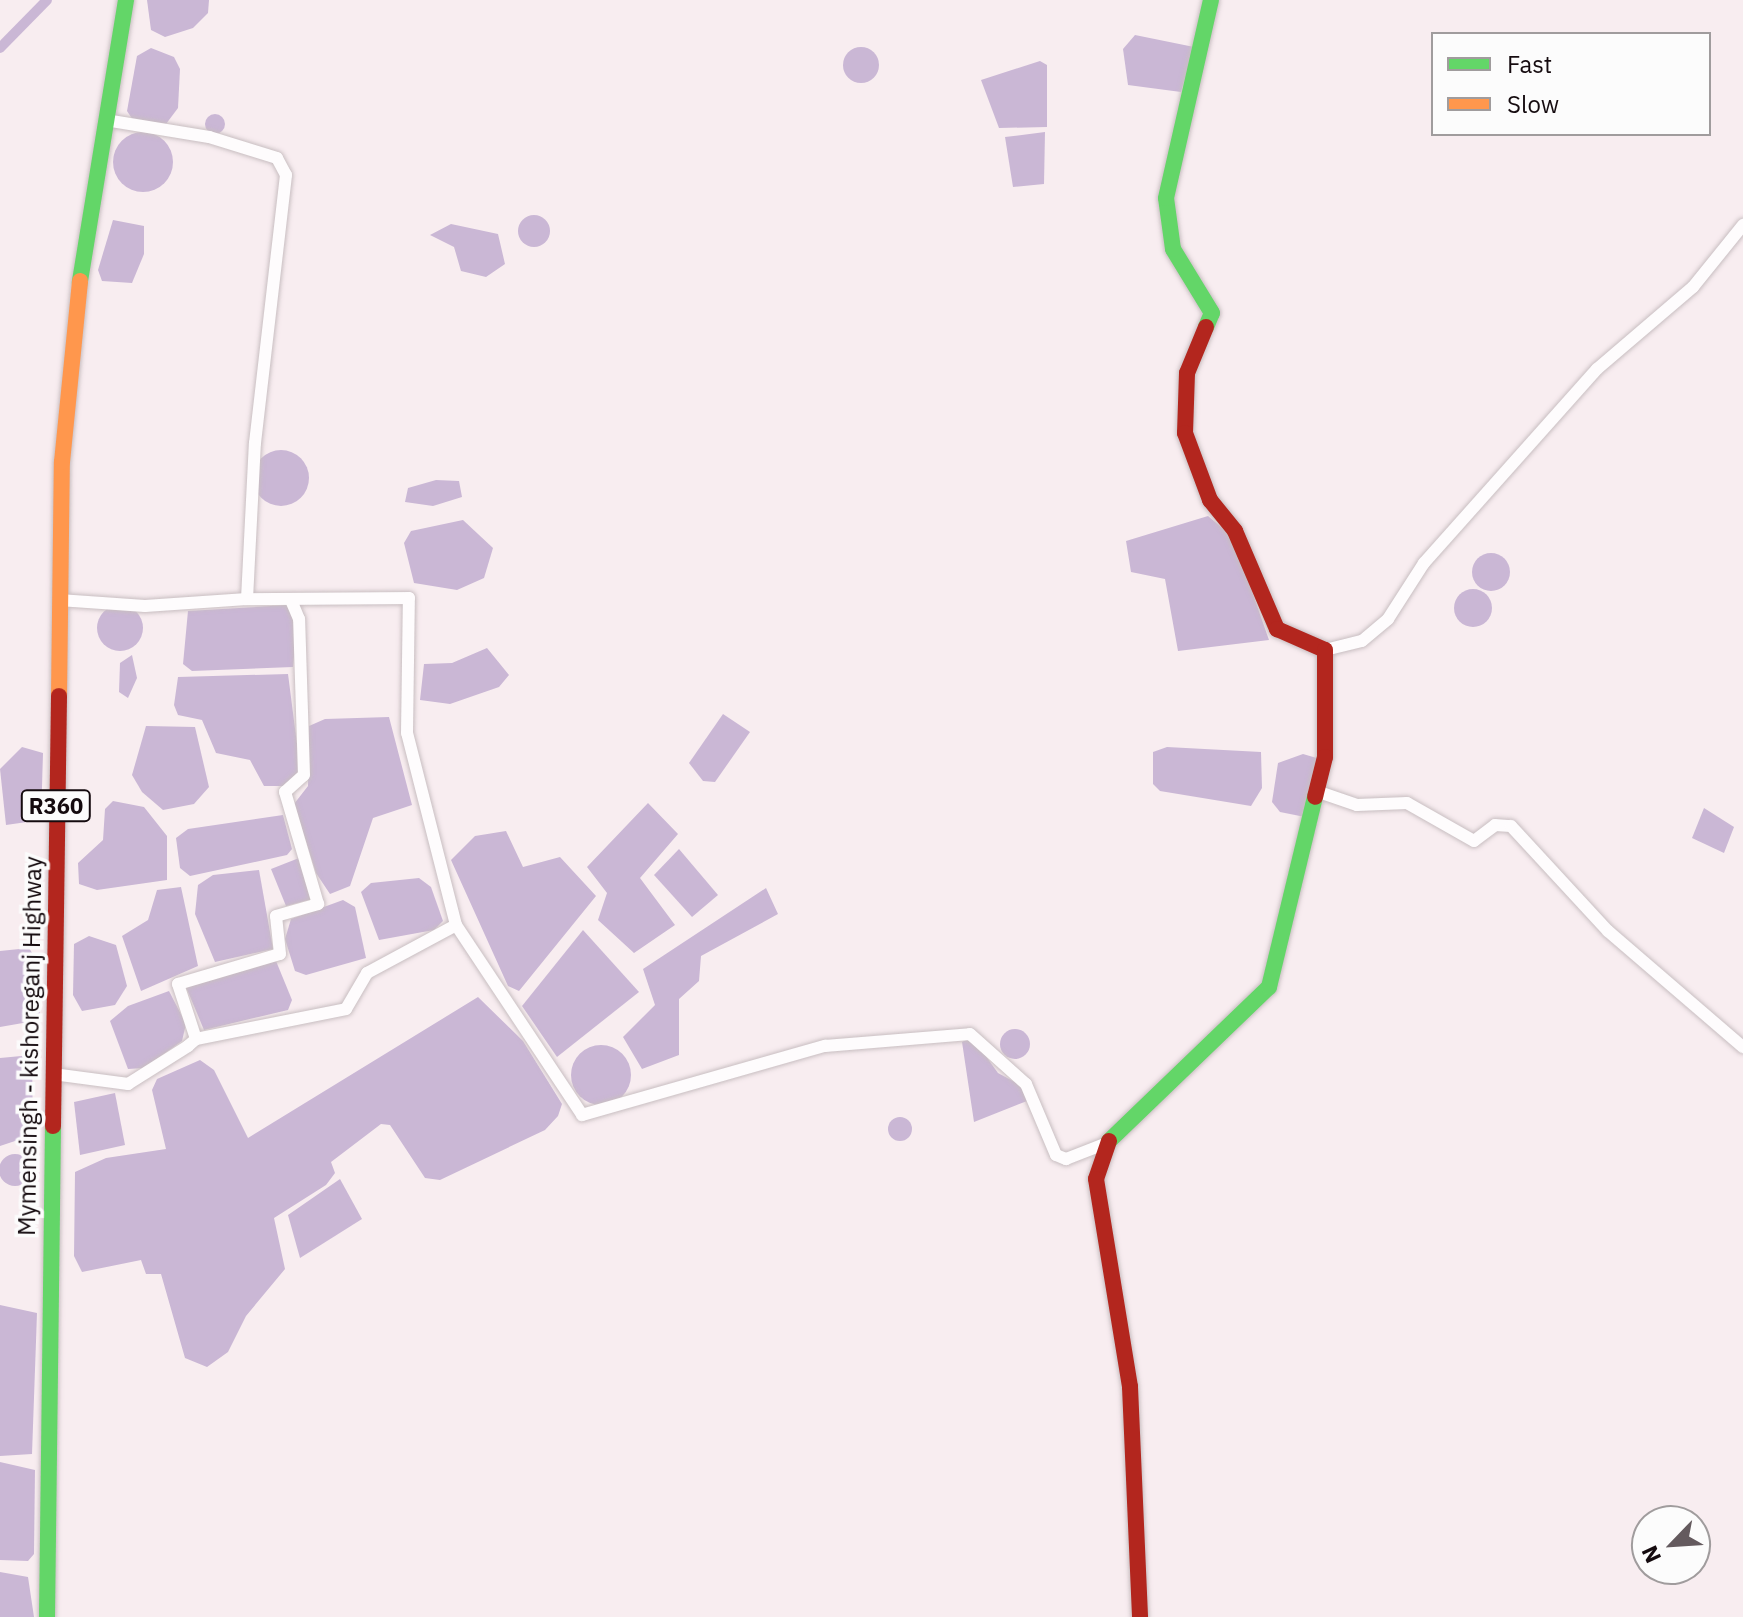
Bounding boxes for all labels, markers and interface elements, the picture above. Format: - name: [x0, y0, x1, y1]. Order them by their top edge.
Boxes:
- legend: [1431, 32, 1711, 136]
- text: Fast: [1507, 48, 1552, 80]
- text: Slow: [1507, 88, 1559, 120]
- road number: R360: [20, 788, 92, 824]
- street label: Mymensingh - kishoreganj Highway: [12, 856, 48, 1236]
- north arrow: [1631, 1505, 1711, 1585]
- text: N: [1634, 1541, 1667, 1568]

